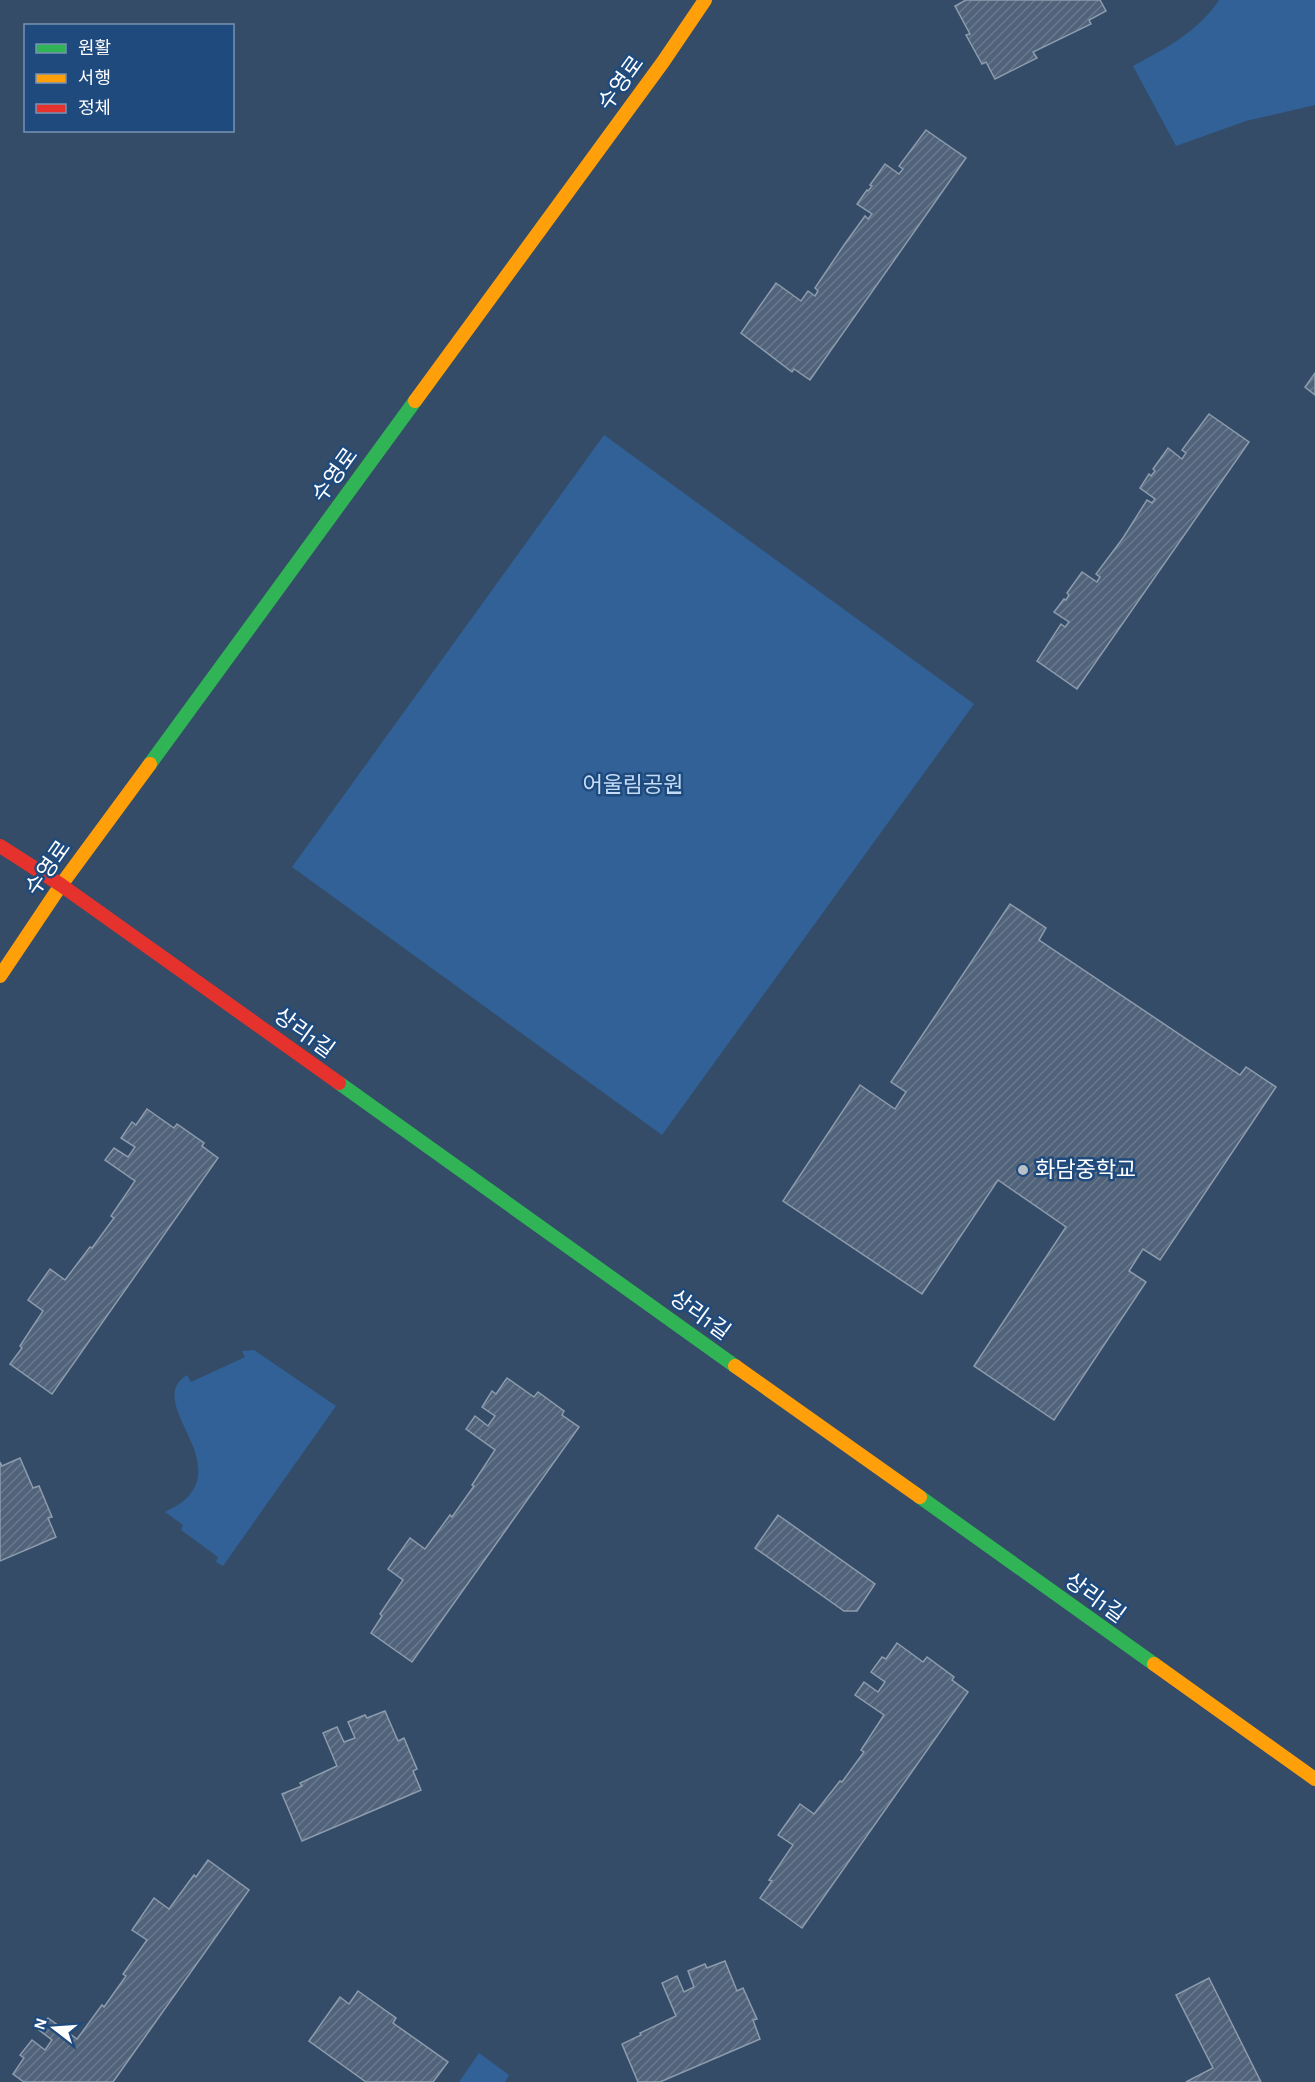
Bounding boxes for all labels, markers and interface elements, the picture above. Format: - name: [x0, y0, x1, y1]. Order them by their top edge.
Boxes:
- legend: [24, 24, 234, 132]
- text: 원활: [78, 38, 111, 58]
- street label: 수영로: [593, 51, 648, 114]
- text: 서행: [78, 69, 111, 88]
- text: 정체: [78, 98, 111, 118]
- street label: 수영로: [307, 443, 362, 506]
- park label: 어울림공원: [582, 773, 684, 796]
- street label: 수영로: [21, 836, 74, 899]
- street label: 상리1길: [270, 1003, 339, 1062]
- place label: 화담중학교: [1035, 1158, 1136, 1181]
- marker: 화담중학교: [1016, 1163, 1030, 1177]
- street label: 상리1길: [666, 1285, 735, 1344]
- street label: 상리1길: [1061, 1568, 1130, 1627]
- north arrow: [24, 1998, 84, 2058]
- text: N: [31, 2016, 50, 2032]

